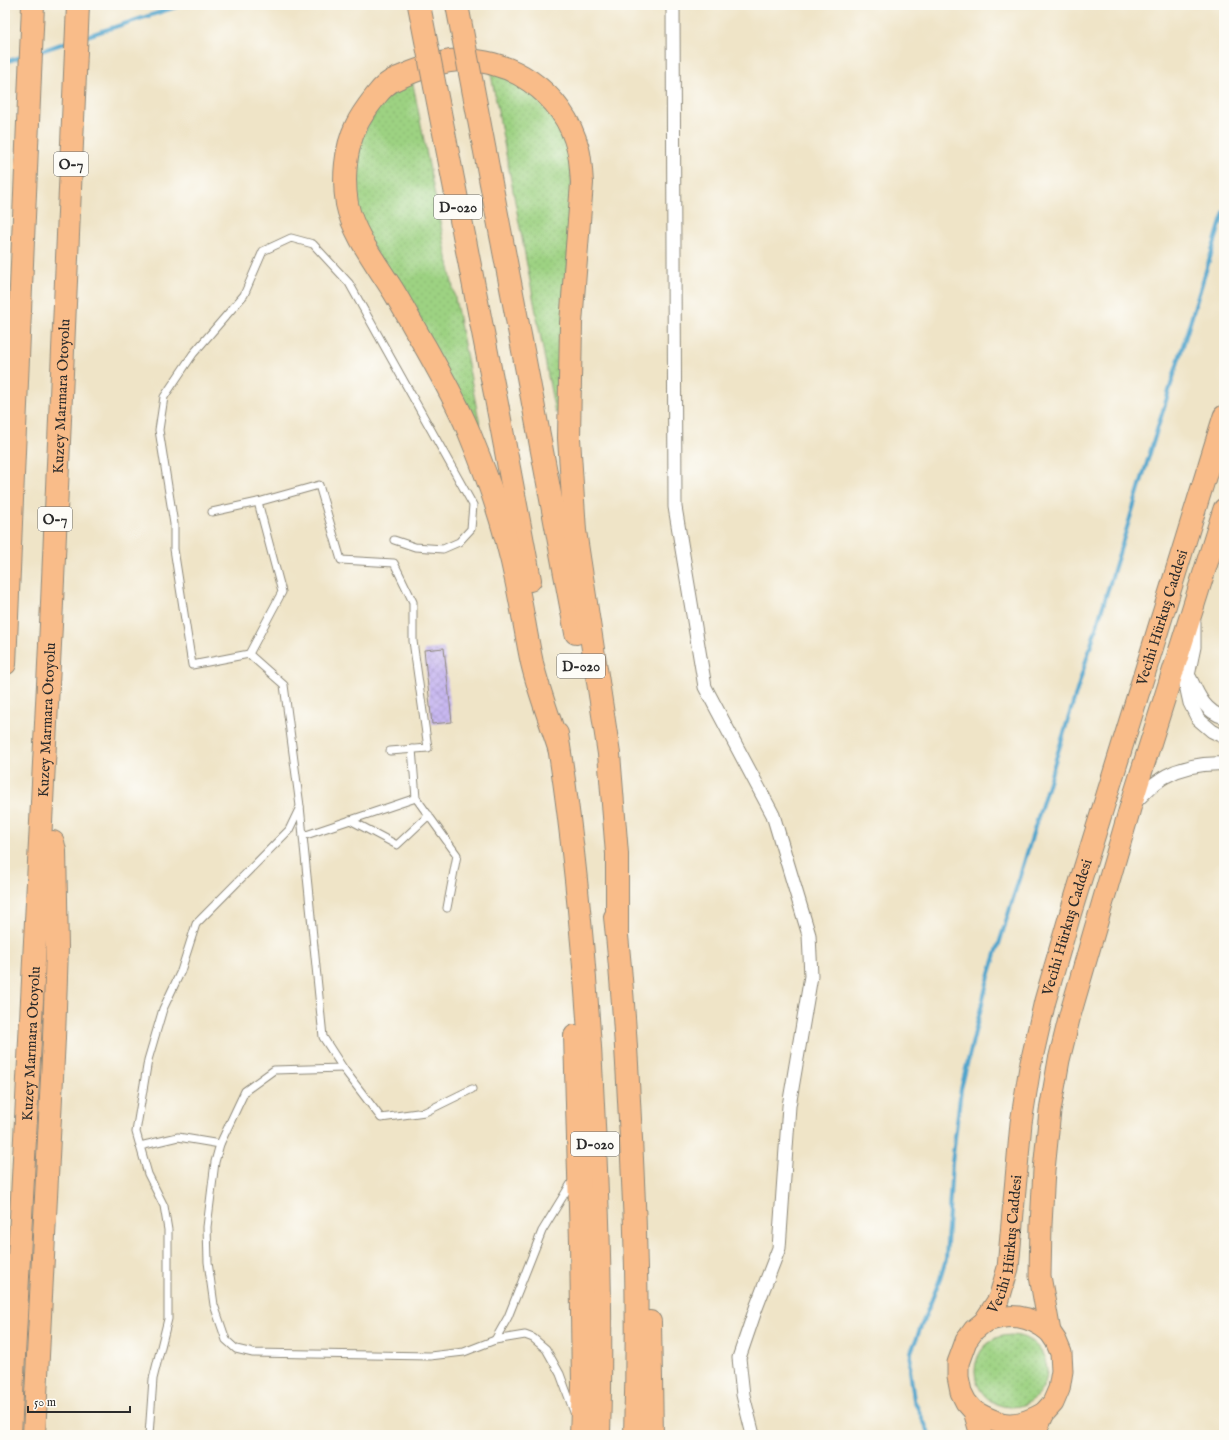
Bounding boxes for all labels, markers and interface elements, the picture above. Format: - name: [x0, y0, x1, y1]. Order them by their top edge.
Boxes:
- road number: O-7: [54, 152, 88, 176]
- road number: D-020: [434, 195, 482, 219]
- street label: Kuzey Marmara Otoyolu: [49, 318, 75, 474]
- road number: O-7: [38, 507, 72, 531]
- street label: Vecihi Hürkuş Caddesi: [1132, 547, 1192, 689]
- street label: Kuzey Marmara Otoyolu: [34, 642, 60, 798]
- road number: D-020: [557, 654, 605, 678]
- street label: Vecihi Hürkuş Caddesi: [1038, 857, 1097, 999]
- street label: Kuzey Marmara Otoyolu: [18, 965, 45, 1121]
- road number: D-020: [571, 1132, 619, 1156]
- street label: Vecihi Hürkuş Caddesi: [982, 1174, 1026, 1318]
- scale bar: [28, 1388, 130, 1414]
- text: 50 m: [34, 1395, 56, 1410]

